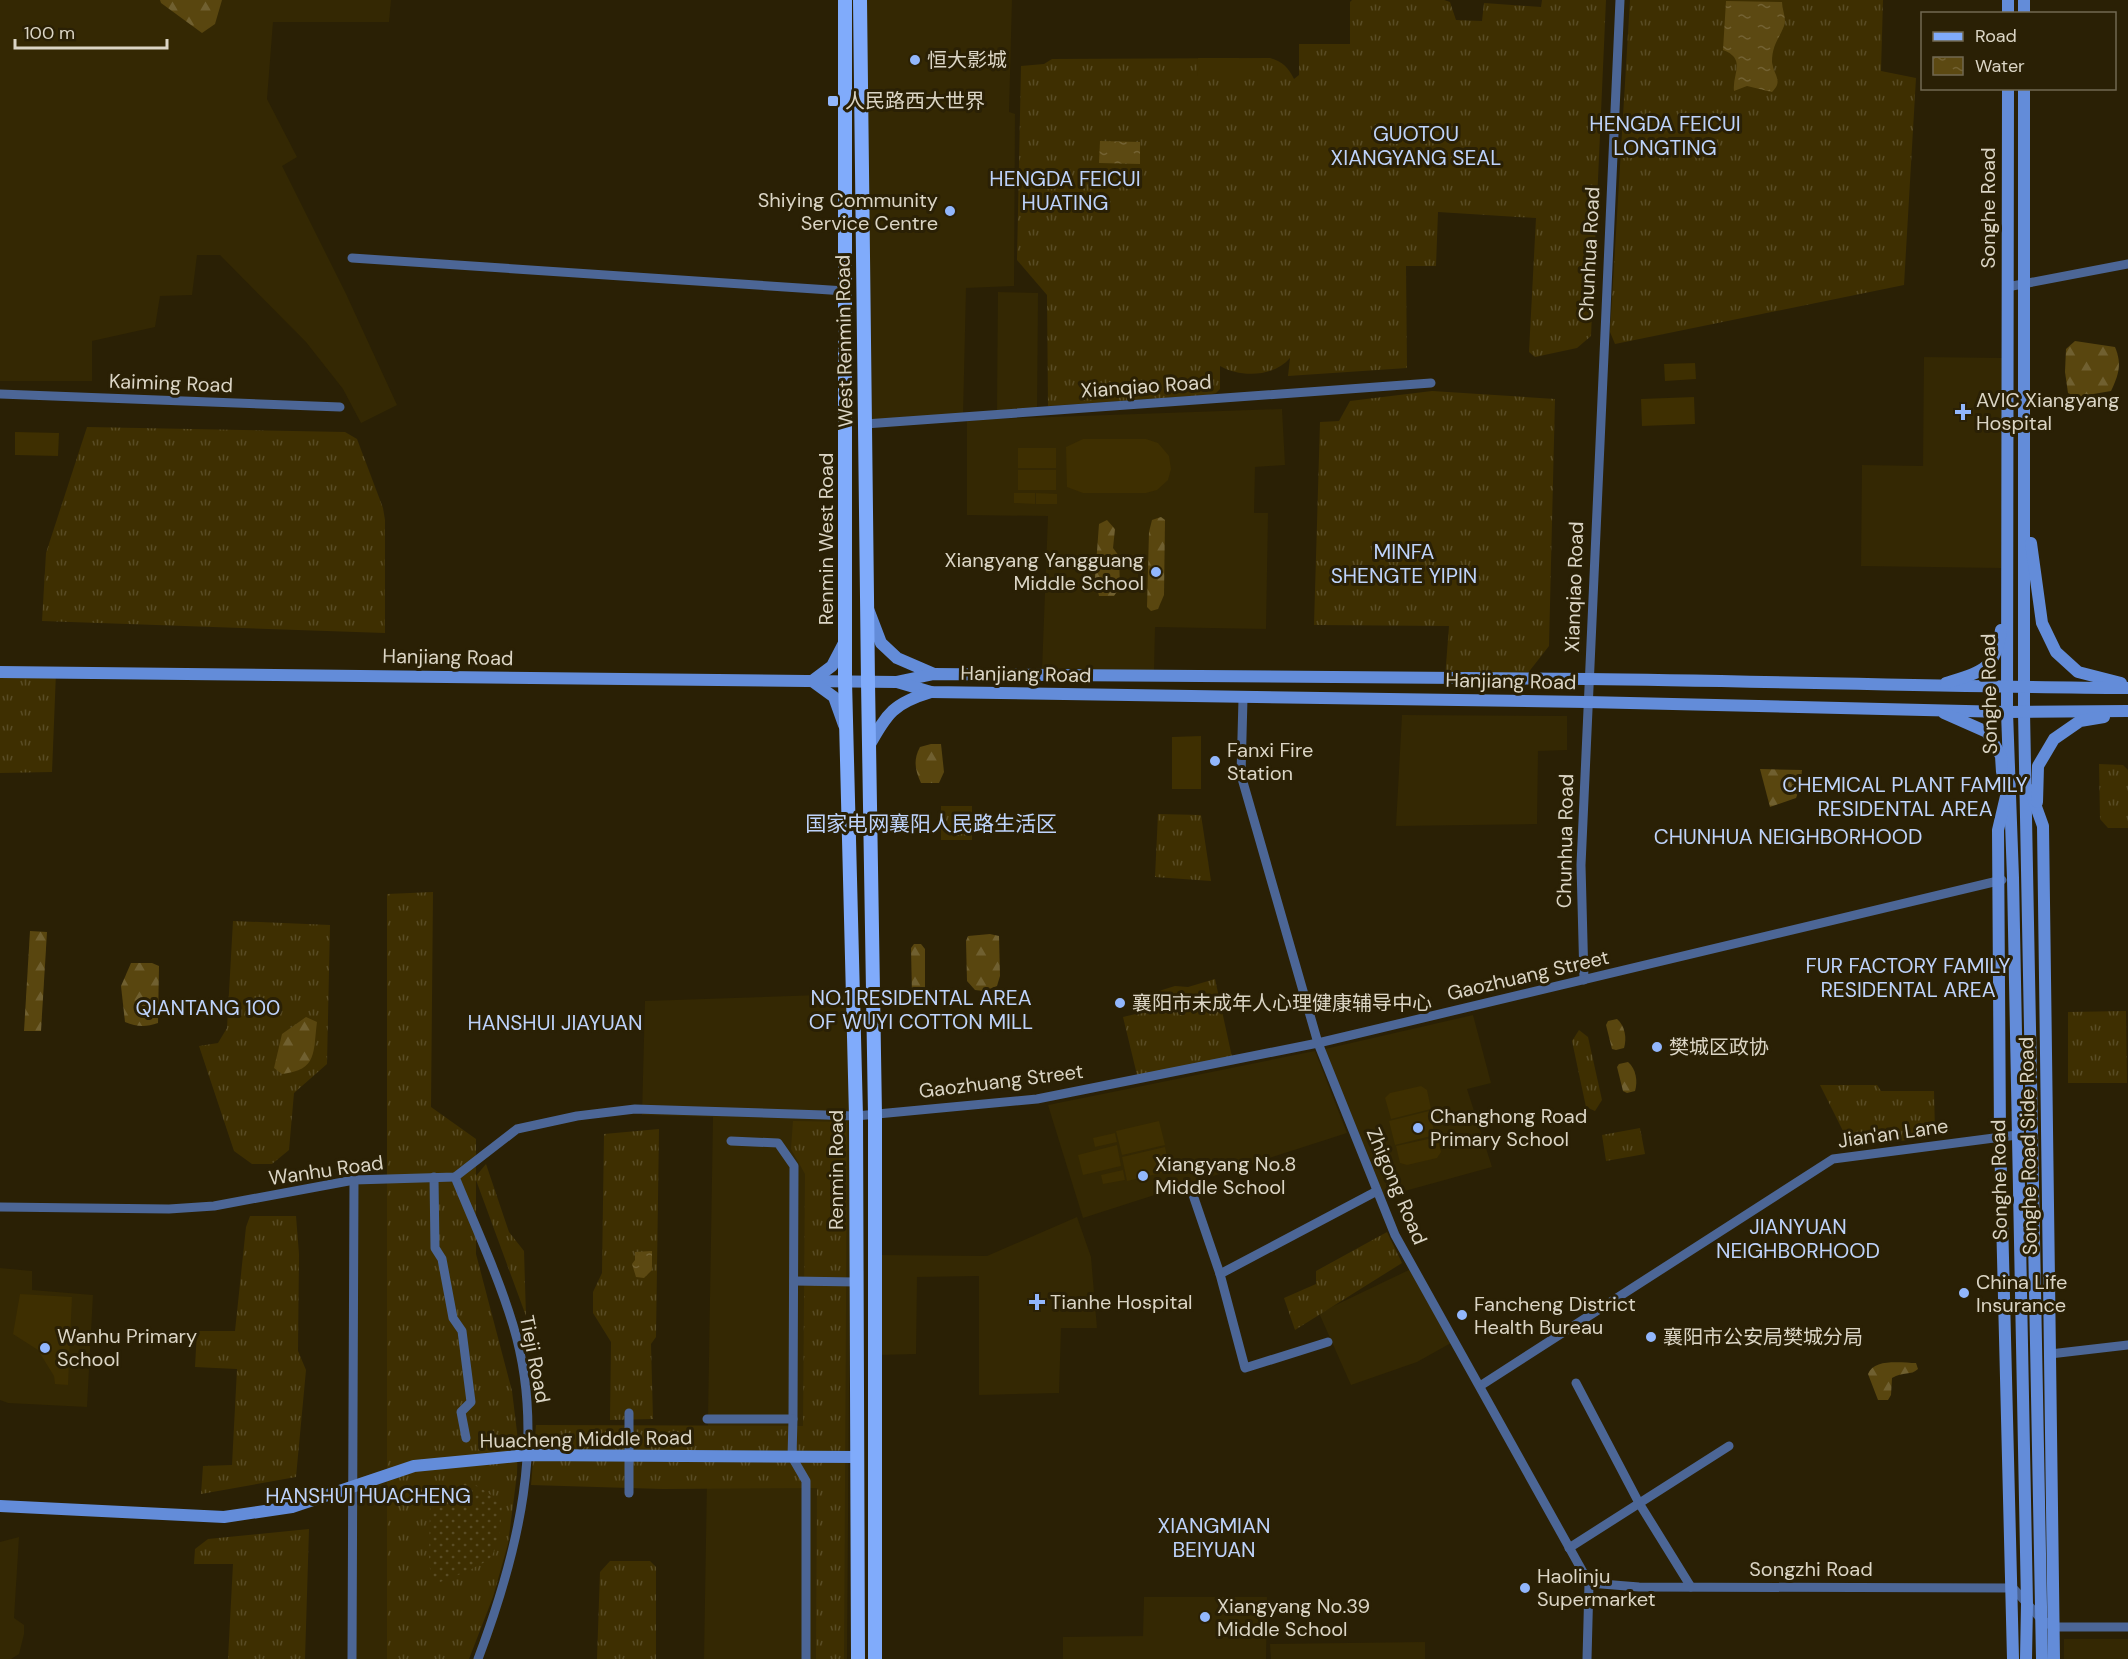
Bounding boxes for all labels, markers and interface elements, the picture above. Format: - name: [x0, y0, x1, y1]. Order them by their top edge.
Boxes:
- scale bar: [15, 12, 166, 50]
- legend: [1921, 12, 2116, 90]
- text: 100 m: [24, 21, 75, 45]
- text: Road: [1975, 24, 2017, 48]
- place label: 恒大影城: [927, 47, 1007, 73]
- marker: 恒大影城: [908, 53, 922, 67]
- text: Water: [1975, 54, 2025, 78]
- place label: 人民路西大世界: [845, 88, 985, 114]
- marker: 人民路西大世界: [826, 94, 840, 108]
- district label: HENGDA FEICUI LONGTING: [1589, 110, 1741, 162]
- district label: GUOTOU XIANGYANG SEAL: [1331, 120, 1501, 172]
- street label: Songhe Road: [1975, 148, 2001, 268]
- district label: HENGDA FEICUI HUATING: [989, 165, 1141, 217]
- street label: Chunhua Road: [1572, 186, 1606, 322]
- place label: Shiying Community Service Centre: [758, 187, 938, 236]
- marker: Shiying Community Service Centre: [943, 204, 957, 218]
- street label: West Renmin Road: [829, 255, 859, 427]
- street label: Kaiming Road: [109, 368, 233, 398]
- street label: Xianqiao Road: [1080, 368, 1212, 404]
- place label: AVIC Xiangyang Hospital: [1976, 387, 2119, 436]
- marker: AVIC Xiangyang Hospital: [1954, 403, 1972, 421]
- street label: Renmin West Road: [813, 453, 839, 625]
- street label: Xianqiao Road: [1559, 521, 1589, 653]
- district label: MINFA SHENGTE YIPIN: [1331, 538, 1477, 590]
- place label: Xiangyang Yangguang Middle School: [944, 547, 1144, 596]
- marker: Xiangyang Yangguang Middle School: [1149, 565, 1163, 579]
- street label: Songhe Road: [1975, 633, 2003, 755]
- street label: Hanjiang Road: [382, 643, 514, 671]
- street label: Hanjiang Road: [960, 660, 1092, 688]
- street label: Hanjiang Road: [1445, 667, 1577, 695]
- place label: Fanxi Fire Station: [1227, 737, 1313, 786]
- marker: Fanxi Fire Station: [1208, 754, 1222, 768]
- district label: CHEMICAL PLANT FAMILY RESIDENTAL AREA: [1782, 771, 2028, 823]
- street label: Chunhua Road: [1551, 774, 1579, 908]
- district label: 国家电网襄阳人民路生活区: [805, 810, 1057, 838]
- district label: CHUNHUA NEIGHBORHOOD: [1654, 823, 1922, 851]
- street label: Gaozhuang Street: [1444, 944, 1612, 1006]
- district label: FUR FACTORY FAMILY RESIDENTAL AREA: [1806, 952, 2010, 1004]
- district label: NO.1 RESIDENTAL AREA OF WUYI COTTON MILL: [809, 984, 1033, 1036]
- place label: 襄阳市未成年人心理健康辅导中心: [1132, 990, 1432, 1016]
- district label: QIANTANG 100: [136, 994, 280, 1022]
- marker: 襄阳市未成年人心理健康辅导中心: [1113, 996, 1127, 1010]
- district label: HANSHUI JIAYUAN: [467, 1009, 643, 1037]
- place label: 樊城区政协: [1669, 1034, 1769, 1060]
- street label: Songhe Road Side Road: [2013, 1037, 2043, 1255]
- marker: 樊城区政协: [1650, 1040, 1664, 1054]
- street label: Gaozhuang Street: [917, 1058, 1085, 1104]
- place label: Changhong Road Primary School: [1430, 1103, 1587, 1152]
- street label: Renmin Road: [823, 1110, 849, 1230]
- street label: Jian'an Lane: [1836, 1112, 1950, 1154]
- street label: Songhe Road: [1985, 1119, 2013, 1241]
- marker: Changhong Road Primary School: [1411, 1121, 1425, 1135]
- street label: Zhigong Road: [1361, 1124, 1433, 1248]
- street label: Wanhu Road: [267, 1149, 385, 1191]
- place label: Xiangyang No.8 Middle School: [1155, 1151, 1297, 1200]
- marker: Xiangyang No.8 Middle School: [1136, 1169, 1150, 1183]
- district label: JIANYUAN NEIGHBORHOOD: [1716, 1213, 1880, 1265]
- place label: China Life Insurance: [1976, 1269, 2067, 1318]
- marker: China Life Insurance: [1957, 1286, 1971, 1300]
- place label: Tianhe Hospital: [1050, 1289, 1193, 1315]
- place label: Fancheng District Health Bureau: [1474, 1291, 1636, 1340]
- marker: Tianhe Hospital: [1028, 1293, 1046, 1311]
- marker: Fancheng District Health Bureau: [1455, 1308, 1469, 1322]
- street label: Tieji Road: [514, 1313, 556, 1405]
- place label: Wanhu Primary School: [57, 1323, 197, 1372]
- place label: 襄阳市公安局樊城分局: [1663, 1324, 1863, 1350]
- marker: 襄阳市公安局樊城分局: [1644, 1330, 1658, 1344]
- marker: Wanhu Primary School: [38, 1341, 52, 1355]
- street label: Huacheng Middle Road: [479, 1424, 693, 1454]
- district label: HANSHUI HUACHENG: [265, 1482, 471, 1510]
- district label: XIANGMIAN BEIYUAN: [1158, 1512, 1270, 1564]
- street label: Songzhi Road: [1749, 1556, 1873, 1582]
- place label: Haolinju Supermarket: [1537, 1563, 1656, 1612]
- marker: Haolinju Supermarket: [1518, 1581, 1532, 1595]
- place label: Xiangyang No.39 Middle School: [1217, 1593, 1370, 1642]
- marker: Xiangyang No.39 Middle School: [1198, 1610, 1212, 1624]

